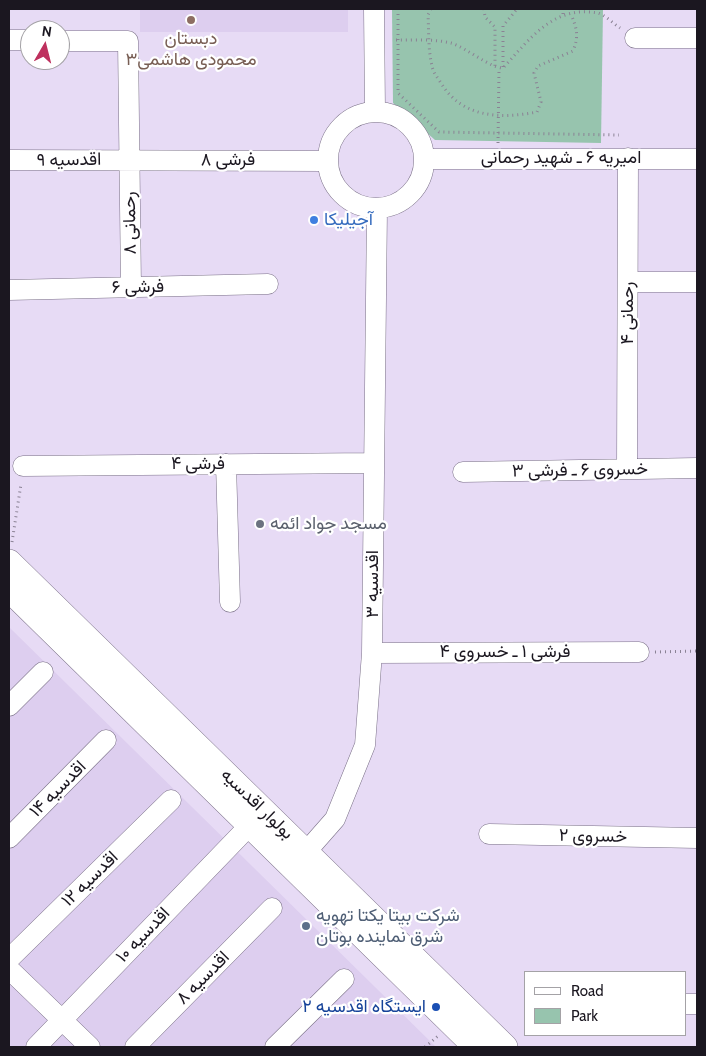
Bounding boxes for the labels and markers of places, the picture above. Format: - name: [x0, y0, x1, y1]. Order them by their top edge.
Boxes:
- marker: دبستان محمودی هاشمی۳: [185, 14, 197, 26]
- place label: دبستان محمودی هاشمی۳: [125, 28, 257, 70]
- place label: آجیلیکا: [324, 209, 373, 231]
- marker: آجیلیکا: [308, 214, 320, 226]
- place label: مسجد جواد ائمه: [270, 513, 387, 535]
- marker: مسجد جواد ائمه: [254, 518, 266, 530]
- place label: شرکت بیتا یکتا تهویه شرق نماینده بوتان: [316, 905, 460, 948]
- marker: شرکت بیتا یکتا تهویه شرق نماینده بوتان: [300, 920, 312, 932]
- place label: ایستگاه اقدسیه ۲: [302, 996, 426, 1018]
- marker: ایستگاه اقدسیه ۲: [430, 1001, 442, 1013]

